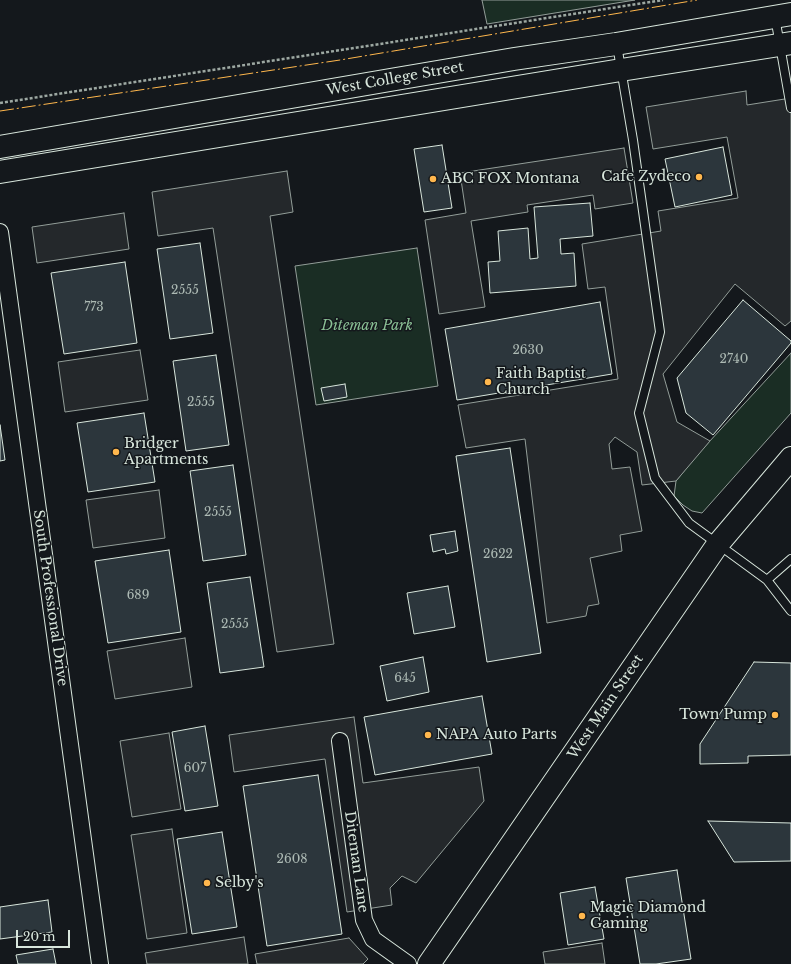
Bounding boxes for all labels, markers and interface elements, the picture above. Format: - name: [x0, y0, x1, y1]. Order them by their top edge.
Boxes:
- street label: West College Street: [325, 59, 465, 99]
- place label: Cafe Zydeco: [601, 169, 691, 185]
- place label: ABC FOX Montana: [441, 171, 579, 187]
- marker: Cafe Zydeco: [694, 172, 704, 182]
- marker: ABC FOX Montana: [428, 174, 438, 184]
- house number: 2555: [171, 284, 199, 298]
- house number: 773: [84, 301, 104, 315]
- park label: Diteman Park: [321, 318, 413, 334]
- house number: 2630: [512, 344, 544, 358]
- house number: 2740: [720, 353, 748, 367]
- place label: Faith Baptist Church: [496, 366, 586, 398]
- marker: Faith Baptist Church: [483, 377, 493, 387]
- house number: 2555: [187, 396, 215, 410]
- place label: Bridger Apartments: [124, 436, 208, 468]
- marker: Bridger Apartments: [111, 447, 121, 457]
- house number: 2555: [204, 506, 232, 520]
- street label: South Professional Drive: [29, 509, 71, 687]
- house number: 2622: [483, 548, 513, 562]
- house number: 689: [127, 589, 149, 603]
- house number: 2555: [221, 618, 249, 632]
- street label: West Main Street: [565, 651, 647, 763]
- house number: 645: [394, 672, 416, 686]
- place label: Town Pump: [679, 707, 767, 723]
- marker: Town Pump: [770, 710, 780, 720]
- place label: NAPA Auto Parts: [436, 727, 557, 743]
- marker: NAPA Auto Parts: [423, 730, 433, 740]
- house number: 607: [184, 762, 206, 776]
- street label: Diteman Lane: [341, 810, 371, 914]
- house number: 2608: [277, 853, 307, 867]
- place label: Selby's: [215, 875, 264, 891]
- marker: Selby's: [202, 878, 212, 888]
- place label: Magic Diamond Gaming: [590, 900, 706, 932]
- marker: Magic Diamond Gaming: [577, 911, 587, 921]
- scale bar: [18, 922, 72, 948]
- text: 20 m: [23, 929, 55, 944]

